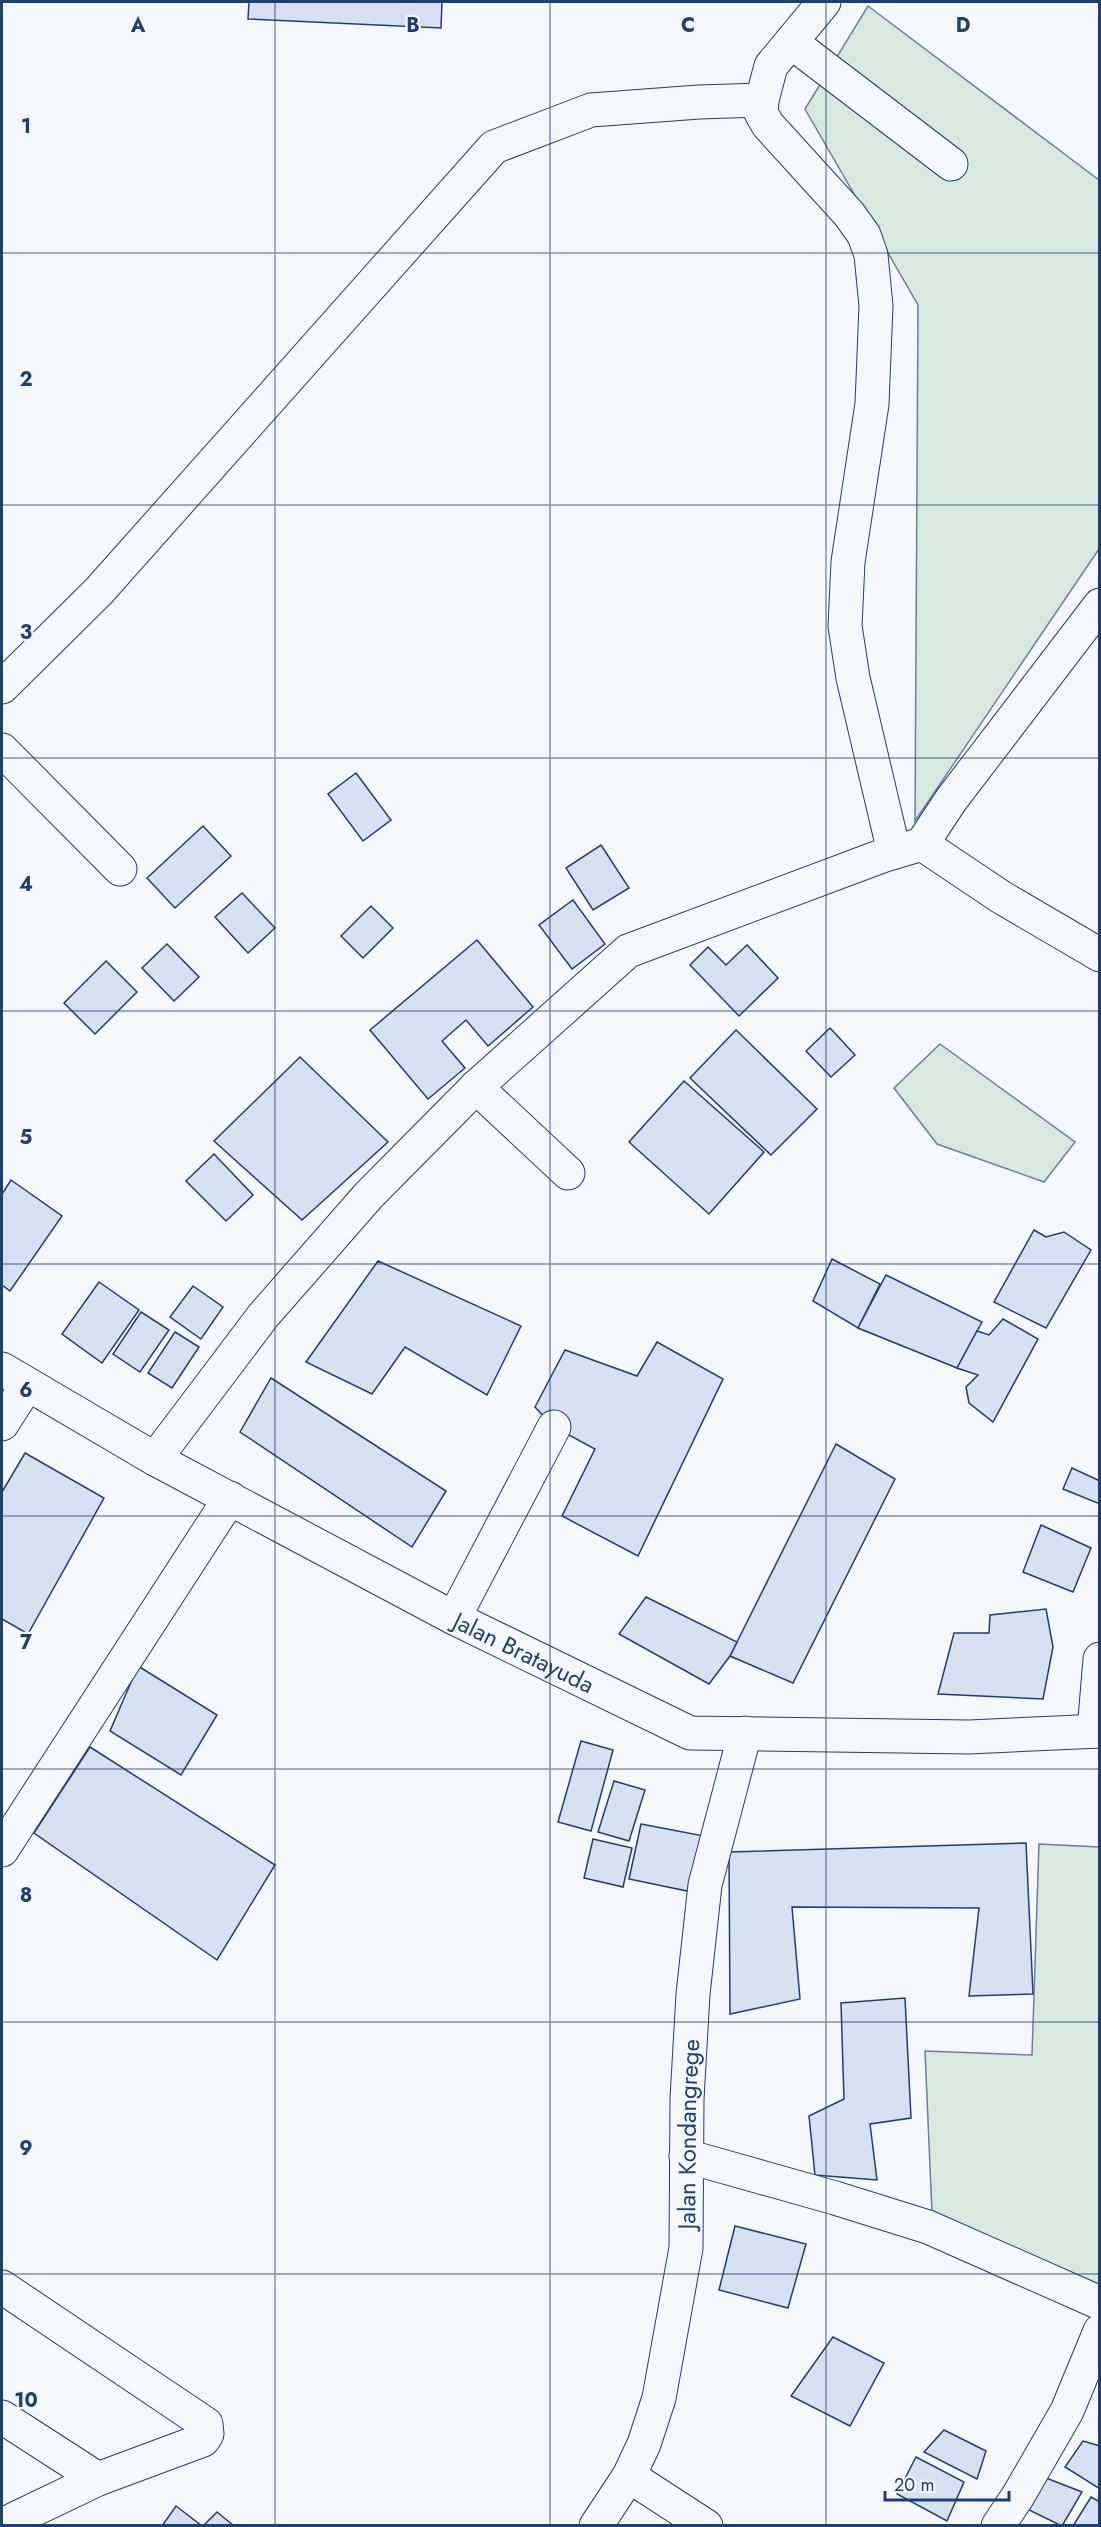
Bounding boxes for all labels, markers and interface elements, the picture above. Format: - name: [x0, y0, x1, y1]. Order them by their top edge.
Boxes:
- text: A: [130, 11, 146, 40]
- text: B: [406, 11, 420, 40]
- text: C: [681, 11, 695, 40]
- text: D: [956, 11, 970, 40]
- text: 1: [21, 112, 31, 141]
- text: 2: [19, 365, 33, 394]
- text: 3: [20, 618, 32, 647]
- text: 4: [19, 870, 33, 899]
- text: 5: [20, 1123, 33, 1152]
- text: 6: [19, 1376, 33, 1405]
- street label: Jalan Bratayuda: [445, 1602, 600, 1701]
- text: 7: [20, 1628, 33, 1657]
- text: 8: [20, 1881, 32, 1910]
- street label: Jalan Kondangrege: [669, 2038, 708, 2232]
- text: 9: [19, 2134, 33, 2163]
- text: 10: [14, 2386, 38, 2415]
- scale bar: [885, 2464, 1010, 2502]
- text: 20 m: [894, 2472, 934, 2498]

